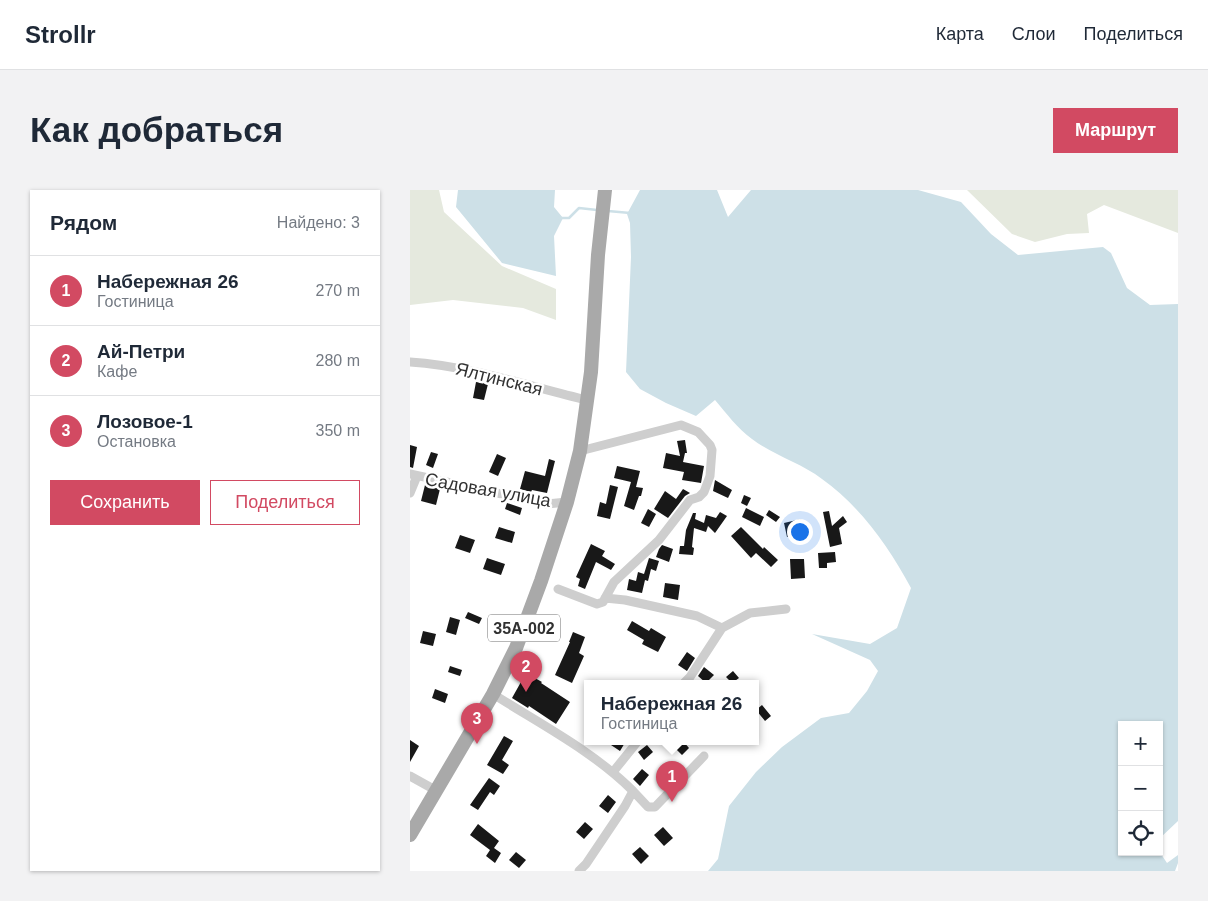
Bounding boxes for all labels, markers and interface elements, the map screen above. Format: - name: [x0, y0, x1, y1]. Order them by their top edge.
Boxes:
- text: Strollr: [25, 21, 96, 48]
- text: Карта: [936, 24, 984, 44]
- text: Слои: [1012, 24, 1056, 44]
- text: Поделиться: [1084, 24, 1183, 44]
- button: Маршрут: [1053, 108, 1178, 153]
- text: Как добраться: [30, 110, 283, 149]
- text: Рядом: [50, 211, 117, 234]
- text: Найдено: 3: [277, 214, 360, 231]
- text: Набережная 26: [97, 271, 239, 292]
- text: 1: [62, 282, 70, 299]
- text: 270 m: [316, 282, 360, 299]
- text: Гостиница: [97, 293, 174, 310]
- text: Ай-Петри: [97, 341, 185, 362]
- text: 2: [62, 352, 70, 369]
- text: 280 m: [316, 352, 360, 369]
- street label: Ялтинская: [454, 359, 544, 399]
- text: Кафе: [97, 363, 137, 380]
- text: Лозовое-1: [97, 411, 193, 432]
- text: 3: [62, 422, 70, 439]
- text: 350 m: [316, 422, 360, 439]
- text: Остановка: [97, 433, 176, 450]
- street label: Садовая улица: [424, 469, 553, 511]
- button: Сохранить: [50, 480, 200, 525]
- button: Поделиться: [210, 480, 360, 525]
- your location: [787, 519, 813, 545]
- road number: 35А-002: [488, 614, 560, 642]
- pin: 2: [510, 651, 542, 692]
- popup: [584, 680, 759, 745]
- text: Набережная 26: [601, 693, 742, 714]
- pin: 3: [461, 703, 493, 744]
- text: Гостиница: [601, 715, 677, 732]
- map controls: [1118, 721, 1163, 856]
- button: +: [1118, 721, 1163, 766]
- pin: 1: [656, 761, 688, 802]
- button: −: [1118, 766, 1163, 811]
- button: locate: [1118, 811, 1163, 856]

